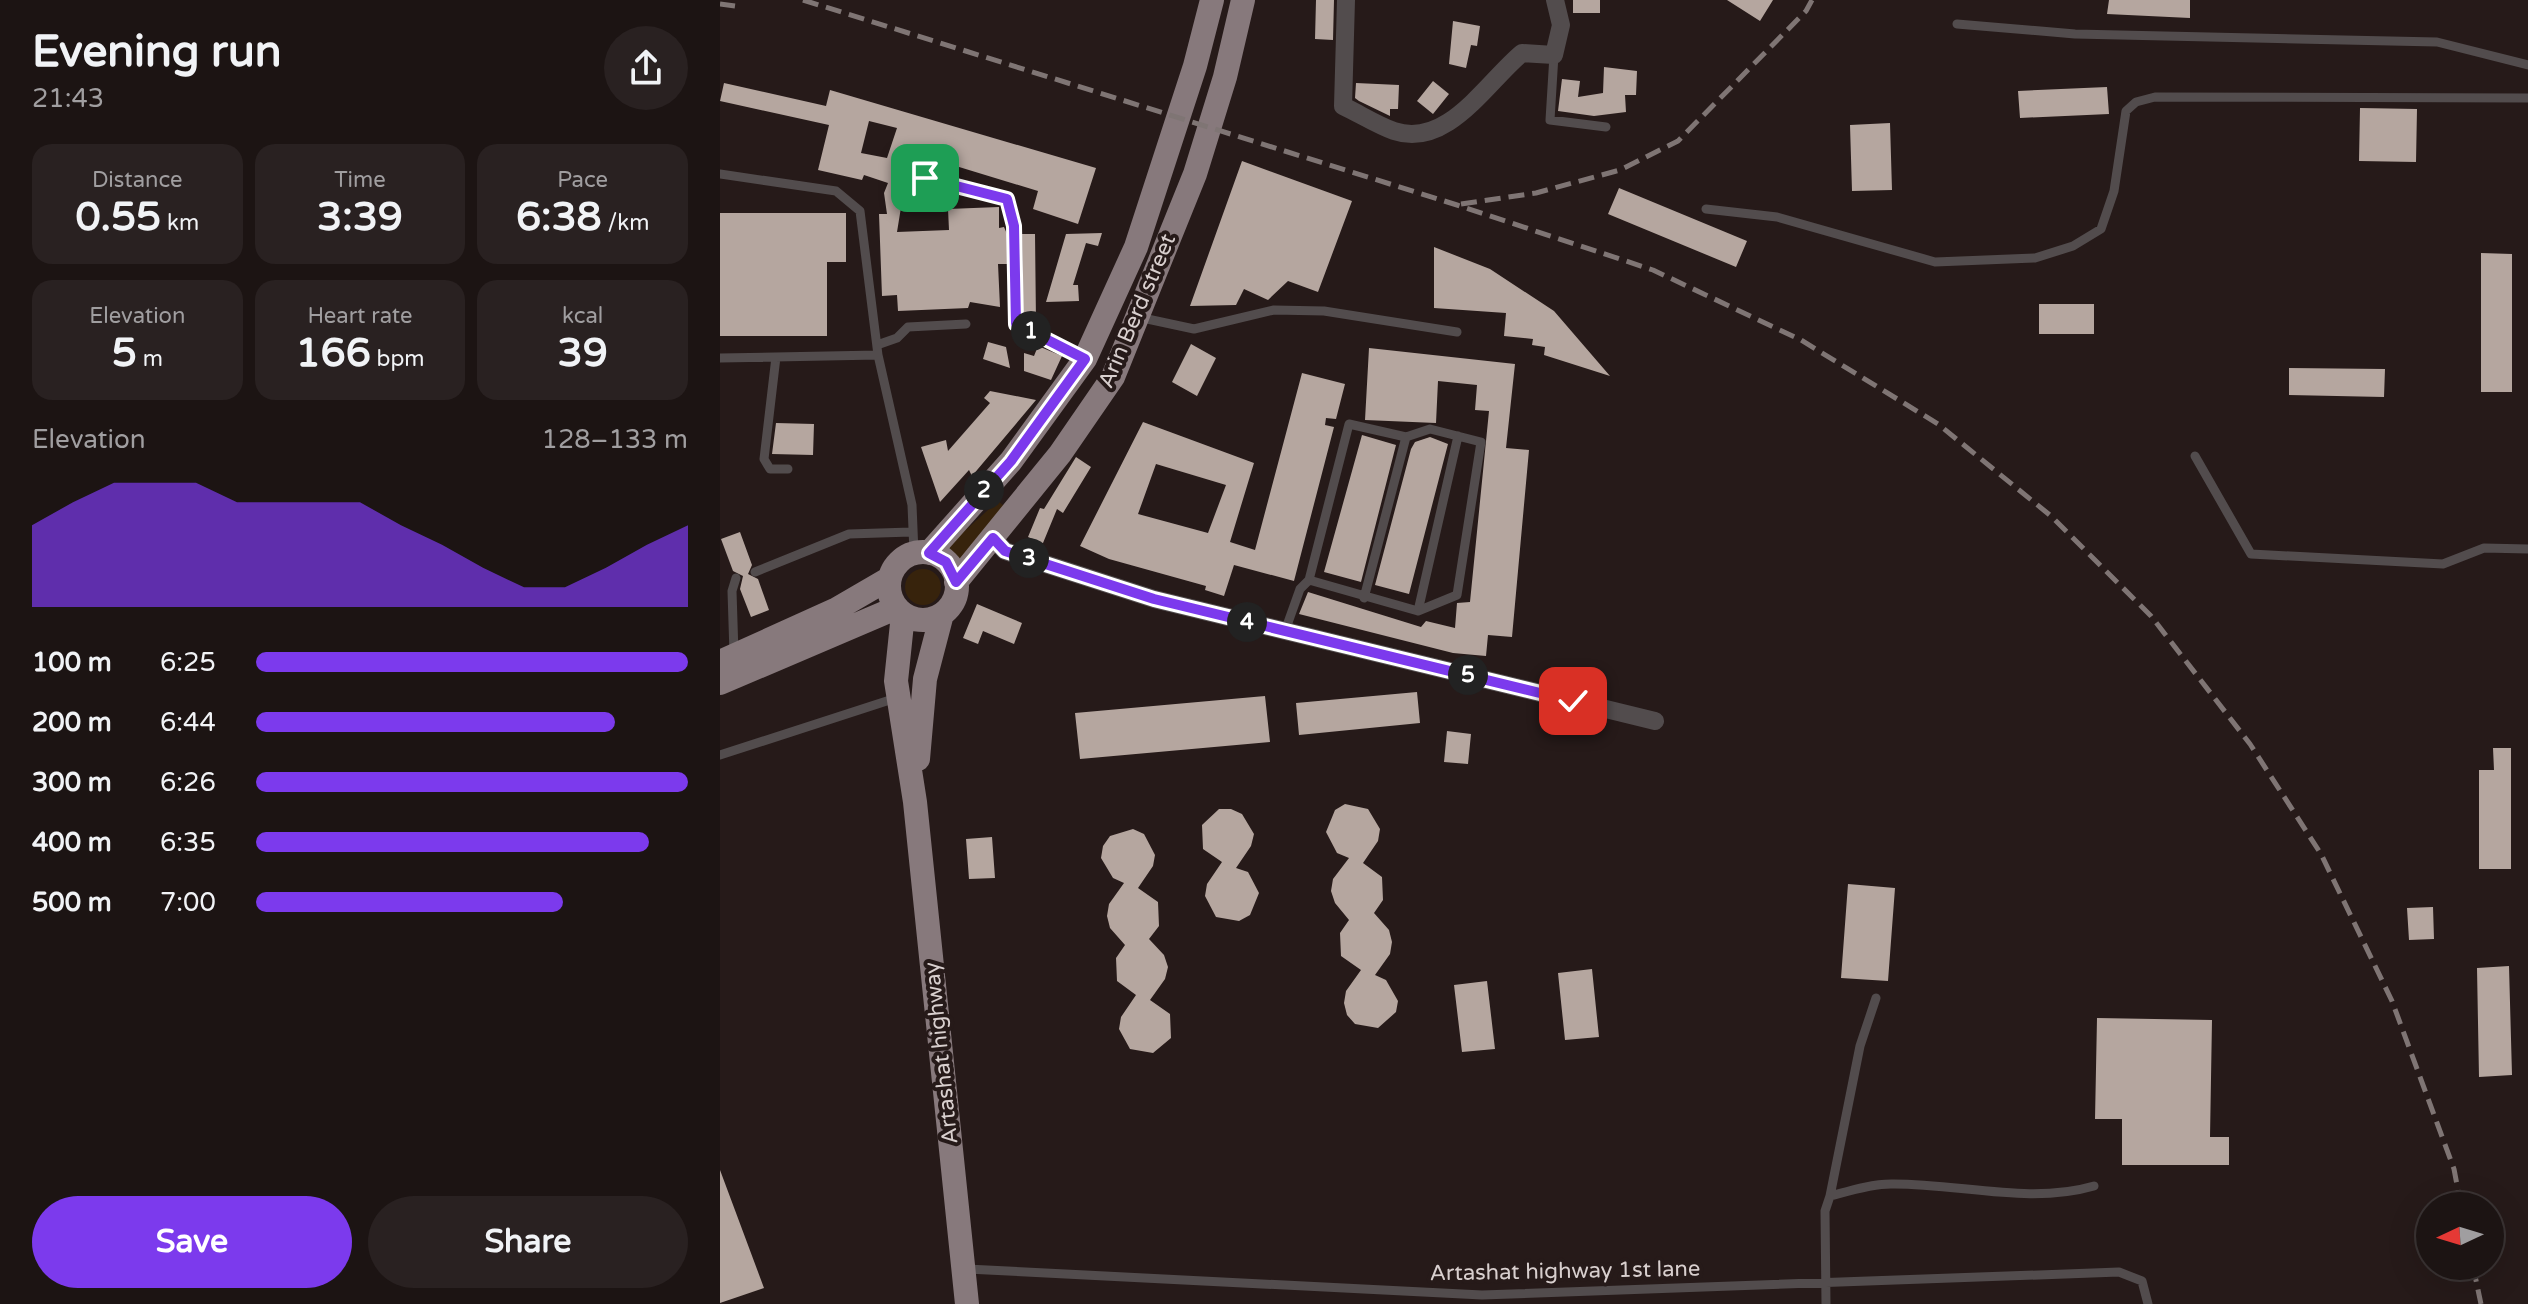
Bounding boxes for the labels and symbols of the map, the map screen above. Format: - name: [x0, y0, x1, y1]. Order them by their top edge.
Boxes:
- pin: [891, 144, 959, 212]
- street label: Arin Berd street: [1093, 230, 1181, 392]
- pin: 1: [1011, 311, 1051, 351]
- pin: 2: [964, 470, 1004, 510]
- pin: 3: [1009, 538, 1049, 578]
- pin: 4: [1227, 602, 1267, 642]
- pin: 5: [1448, 655, 1488, 695]
- pin: [1539, 667, 1607, 735]
- street label: Artashat highway: [918, 961, 963, 1145]
- north arrow: [2416, 1192, 2504, 1280]
- street label: Artashat highway 1st lane: [1429, 1256, 1701, 1286]

